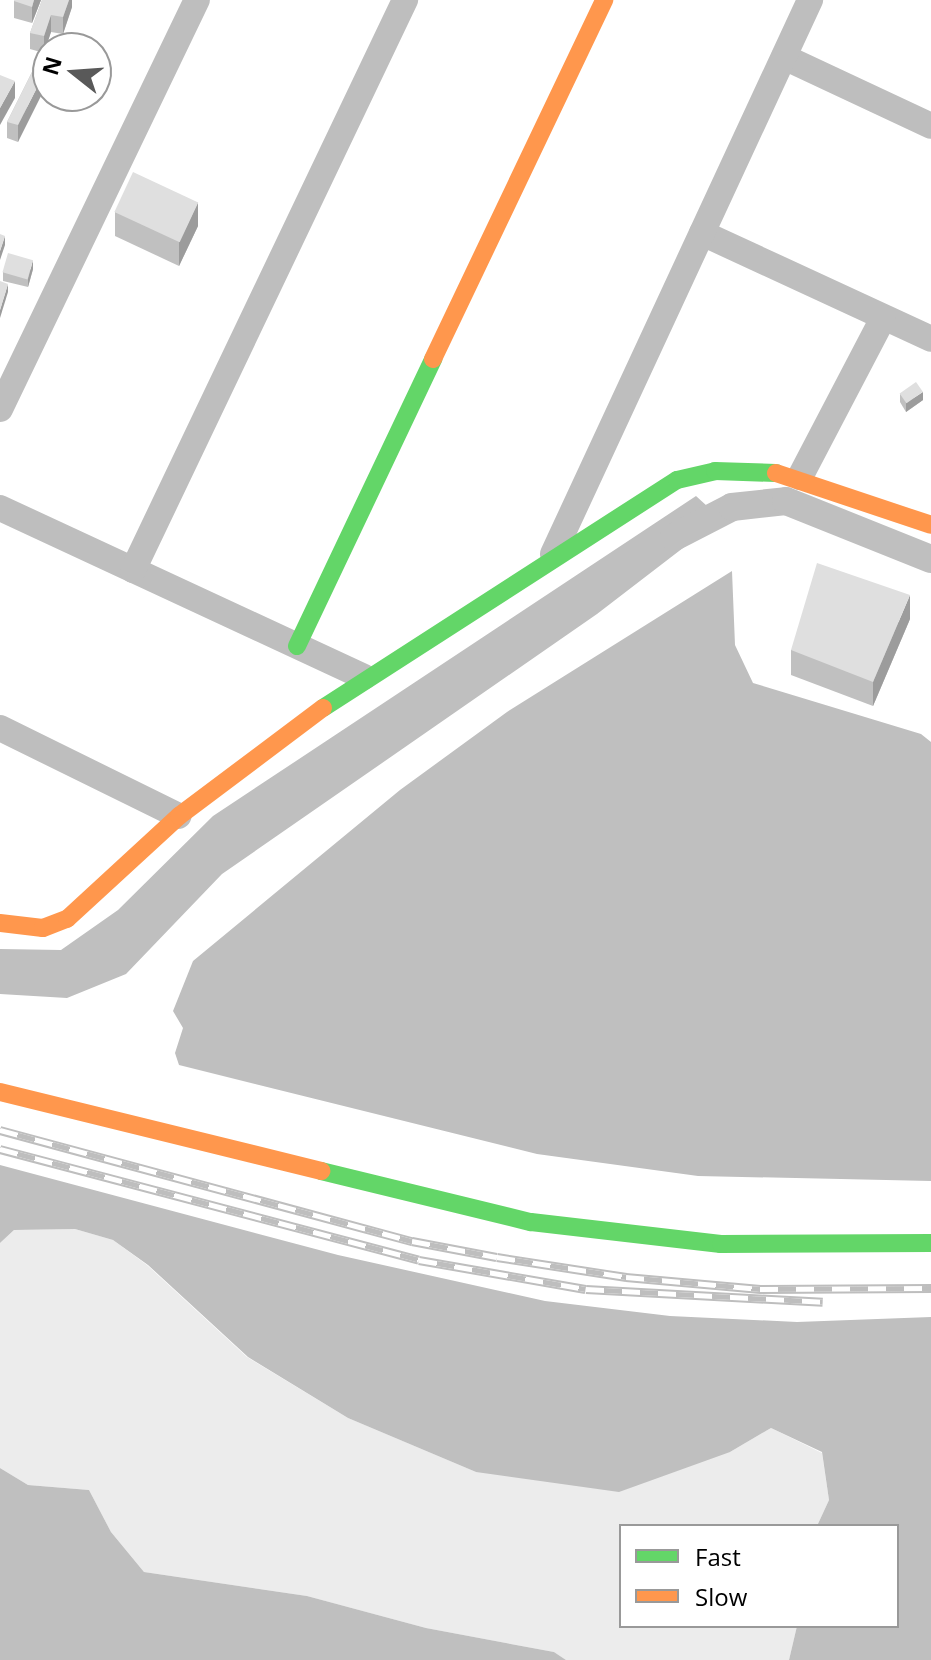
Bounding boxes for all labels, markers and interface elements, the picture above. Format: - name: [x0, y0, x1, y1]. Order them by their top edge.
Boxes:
- north arrow: [32, 32, 112, 112]
- text: N: [34, 53, 68, 79]
- legend: [619, 1524, 899, 1628]
- text: Fast: [695, 1540, 741, 1573]
- text: Slow: [695, 1580, 747, 1613]

